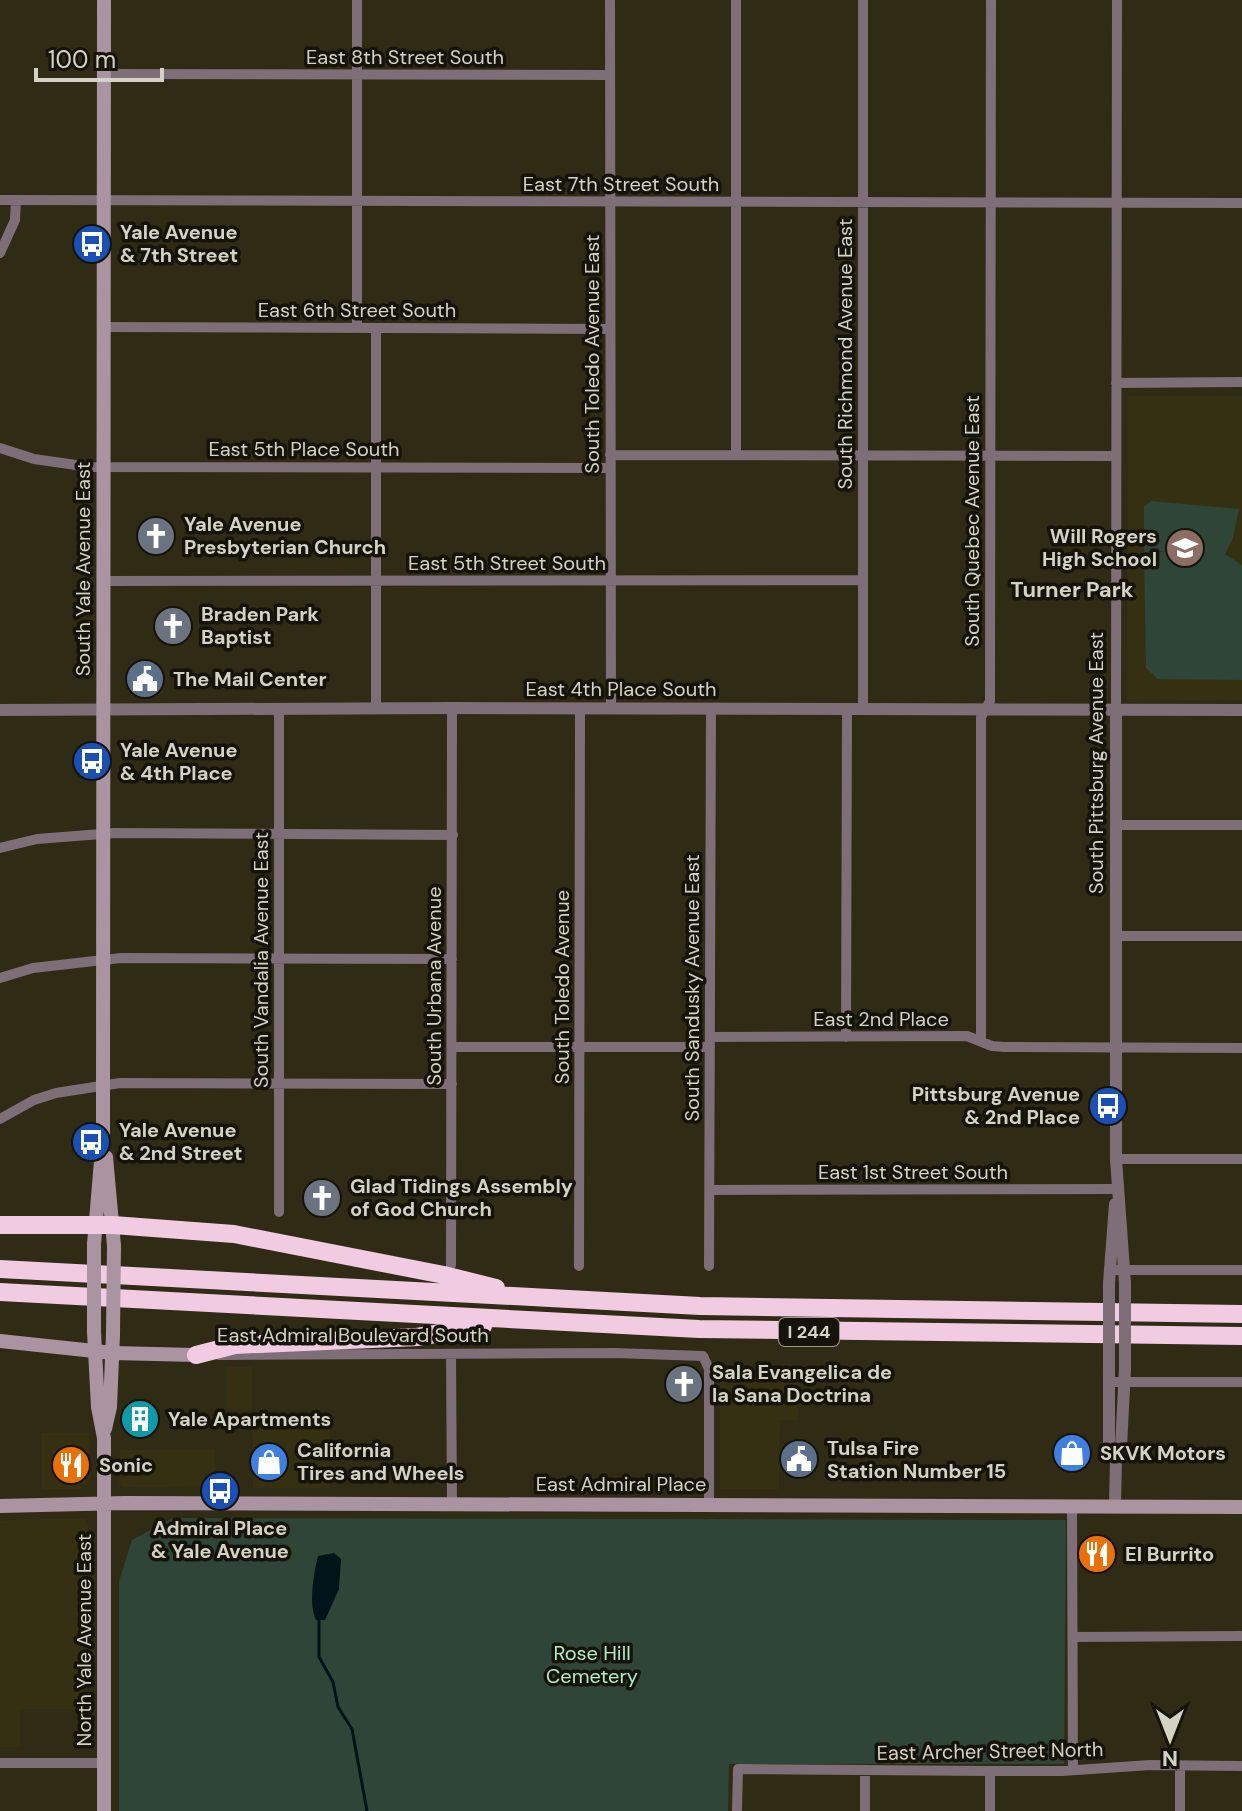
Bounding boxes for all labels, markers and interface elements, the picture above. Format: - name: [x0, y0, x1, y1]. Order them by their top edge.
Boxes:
- scale bar: [36, 32, 162, 82]
- text: 100 m: [48, 44, 116, 75]
- street label: East 8th Street South: [306, 44, 504, 70]
- street label: East 7th Street South: [523, 171, 719, 197]
- street label: South Richmond Avenue East: [832, 218, 858, 490]
- place label: Yale Avenue & 7th Street: [120, 219, 238, 268]
- bus stop icon: Yale Avenue & 7th Street: [71, 223, 113, 265]
- street label: South Toledo Avenue East: [579, 234, 605, 474]
- street label: East 6th Street South: [258, 297, 456, 323]
- street label: South Quebec Avenue East: [959, 395, 985, 647]
- street label: East 5th Place South: [208, 436, 400, 462]
- street label: South Yale Avenue East: [70, 462, 96, 676]
- place label: Yale Avenue Presbyterian Church: [184, 511, 386, 560]
- church icon: Yale Avenue Presbyterian Church: [135, 515, 177, 557]
- place label: Will Rogers High School: [1042, 523, 1157, 572]
- school or university icon: Will Rogers High School: [1164, 527, 1206, 569]
- street label: East 5th Street South: [408, 550, 606, 576]
- district label: Turner Park: [1011, 575, 1134, 604]
- place label: Braden Park Baptist: [201, 601, 319, 650]
- church icon: Braden Park Baptist: [152, 605, 194, 647]
- street label: South Pittsburg Avenue East: [1083, 632, 1109, 894]
- public building icon: The Mail Center: [124, 658, 166, 700]
- place label: The Mail Center: [173, 666, 327, 692]
- street label: East 4th Place South: [525, 676, 717, 702]
- place label: Yale Avenue & 4th Place: [120, 737, 237, 786]
- bus stop icon: Yale Avenue & 4th Place: [71, 740, 113, 782]
- street label: South Vandalia Avenue East: [248, 832, 274, 1088]
- street label: South Sandusky Avenue East: [679, 854, 705, 1122]
- street label: South Urbana Avenue: [421, 886, 447, 1086]
- street label: South Toledo Avenue: [549, 890, 575, 1084]
- street label: East 2nd Place: [813, 1006, 949, 1032]
- place label: Pittsburg Avenue & 2nd Place: [912, 1081, 1080, 1130]
- bus stop icon: Pittsburg Avenue & 2nd Place: [1087, 1085, 1129, 1127]
- place label: Yale Avenue & 2nd Street: [119, 1117, 242, 1166]
- bus stop icon: Yale Avenue & 2nd Street: [70, 1121, 112, 1163]
- street label: East 1st Street South: [818, 1159, 1008, 1185]
- place label: Glad Tidings Assembly of God Church: [350, 1173, 573, 1222]
- church icon: Glad Tidings Assembly of God Church: [301, 1177, 343, 1219]
- road number: I 244: [779, 1318, 839, 1346]
- street label: East Admiral Boulevard South: [217, 1322, 489, 1348]
- place label: Sala Evangelica de la Sana Doctrina: [712, 1359, 892, 1408]
- church icon: Sala Evangelica de la Sana Doctrina: [663, 1363, 705, 1405]
- building icon: Yale Apartments: [119, 1398, 161, 1440]
- place label: Yale Apartments: [168, 1406, 331, 1432]
- shop icon: SKVK Motors: [1051, 1432, 1093, 1474]
- place label: Tulsa Fire Station Number 15: [827, 1435, 1006, 1484]
- place label: California Tires and Wheels: [297, 1437, 464, 1486]
- public building icon: Tulsa Fire Station Number 15: [778, 1438, 820, 1480]
- place label: SKVK Motors: [1100, 1440, 1226, 1466]
- shop icon: California Tires and Wheels: [248, 1441, 290, 1483]
- restaurant icon: Sonic: [50, 1444, 92, 1486]
- place label: Sonic: [99, 1452, 153, 1478]
- bus stop icon: Admiral Place & Yale Avenue: [199, 1470, 241, 1512]
- street label: East Admiral Place: [536, 1471, 706, 1497]
- place label: Admiral Place & Yale Avenue: [151, 1515, 289, 1564]
- street label: North Yale Avenue East: [71, 1533, 97, 1746]
- restaurant icon: El Burrito: [1076, 1533, 1118, 1575]
- place label: El Burrito: [1125, 1541, 1214, 1567]
- park label: Rose Hill Cemetery: [546, 1640, 638, 1689]
- north arrow: [1130, 1699, 1210, 1779]
- street label: East Archer Street North: [876, 1736, 1104, 1766]
- text: N: [1162, 1744, 1178, 1773]

